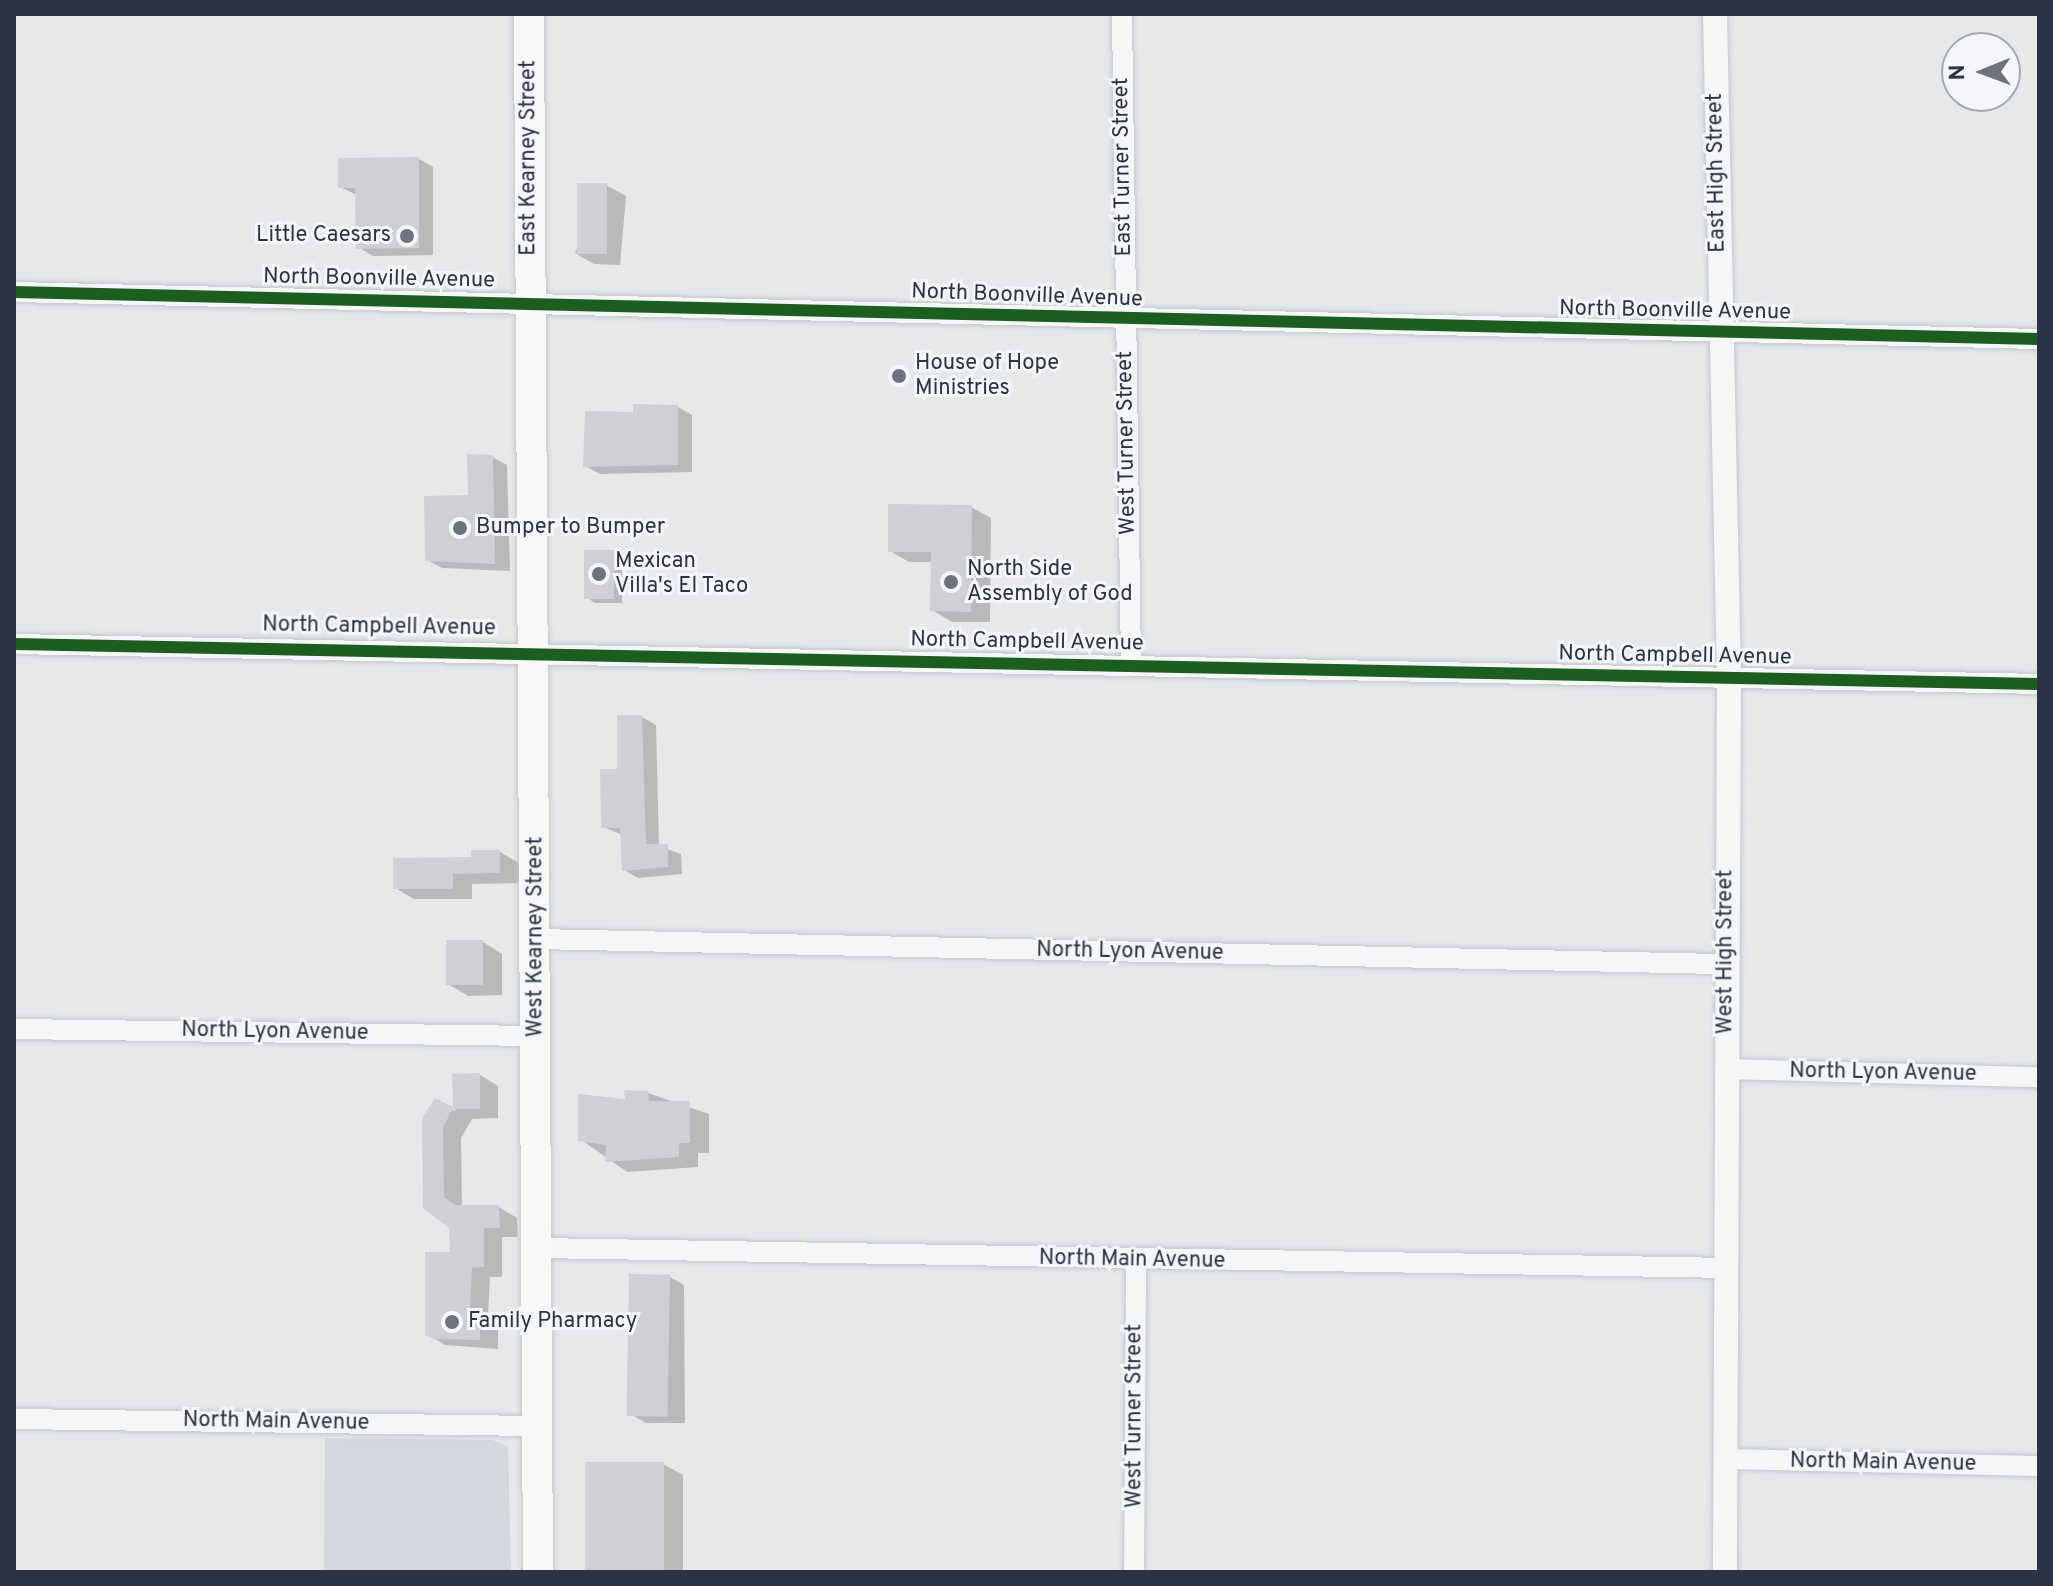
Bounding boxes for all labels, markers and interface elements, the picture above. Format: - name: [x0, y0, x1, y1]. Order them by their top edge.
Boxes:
- north arrow: [1941, 32, 2021, 112]
- street label: East Kearney Street: [516, 60, 542, 256]
- text: N: [1945, 64, 1972, 81]
- street label: East Turner Street: [1108, 77, 1138, 257]
- street label: East High Street: [1702, 93, 1732, 253]
- place label: Little Caesars: [256, 223, 391, 249]
- marker: Little Caesars: [398, 227, 416, 245]
- street label: North Boonville Avenue: [262, 264, 496, 294]
- street label: North Boonville Avenue: [910, 279, 1144, 313]
- street label: North Boonville Avenue: [1558, 296, 1792, 326]
- place label: House of Hope Ministries: [915, 350, 1059, 402]
- street label: West Turner Street: [1112, 350, 1142, 536]
- marker: House of Hope Ministries: [890, 367, 908, 385]
- place label: Bumper to Bumper: [476, 515, 665, 541]
- marker: Bumper to Bumper: [451, 519, 469, 537]
- place label: Mexican Villa's El Taco: [615, 548, 749, 600]
- place label: North Side Assembly of God: [967, 556, 1133, 608]
- marker: Mexican Villa's El Taco: [590, 565, 608, 583]
- marker: North Side Assembly of God: [942, 573, 960, 591]
- street label: North Campbell Avenue: [262, 612, 496, 642]
- street label: North Campbell Avenue: [910, 627, 1144, 657]
- street label: North Campbell Avenue: [1558, 641, 1792, 671]
- street label: West Kearney Street: [523, 837, 549, 1037]
- street label: West High Street: [1713, 870, 1739, 1034]
- street label: North Lyon Avenue: [1036, 937, 1224, 967]
- street label: North Lyon Avenue: [181, 1017, 369, 1047]
- street label: North Lyon Avenue: [1789, 1058, 1977, 1088]
- street label: North Main Avenue: [1038, 1245, 1226, 1275]
- place label: Family Pharmacy: [468, 1309, 637, 1335]
- marker: Family Pharmacy: [443, 1313, 461, 1331]
- street label: West Turner Street: [1122, 1323, 1148, 1509]
- street label: North Main Avenue: [182, 1407, 370, 1437]
- street label: North Main Avenue: [1789, 1448, 1977, 1478]

